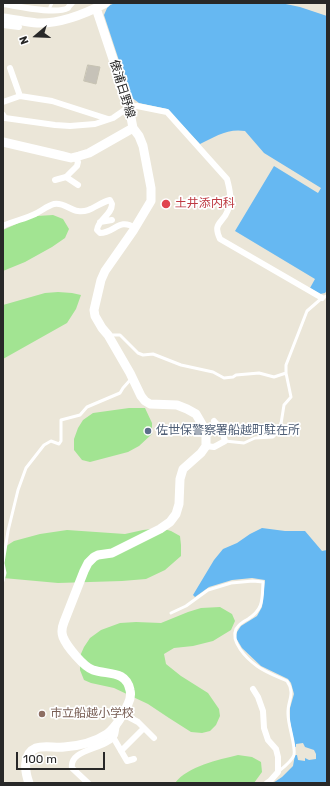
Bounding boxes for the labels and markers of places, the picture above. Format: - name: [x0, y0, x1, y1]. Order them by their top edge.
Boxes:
- place label: 土井添内科: [175, 197, 235, 211]
- marker: 土井添内科: [160, 198, 172, 210]
- place label: 佐世保警察署船越町駐在所: [156, 424, 300, 438]
- marker: 佐世保警察署船越町駐在所: [143, 426, 153, 436]
- place label: 市立船越小学校: [50, 707, 134, 721]
- marker: 市立船越小学校: [37, 709, 47, 719]

